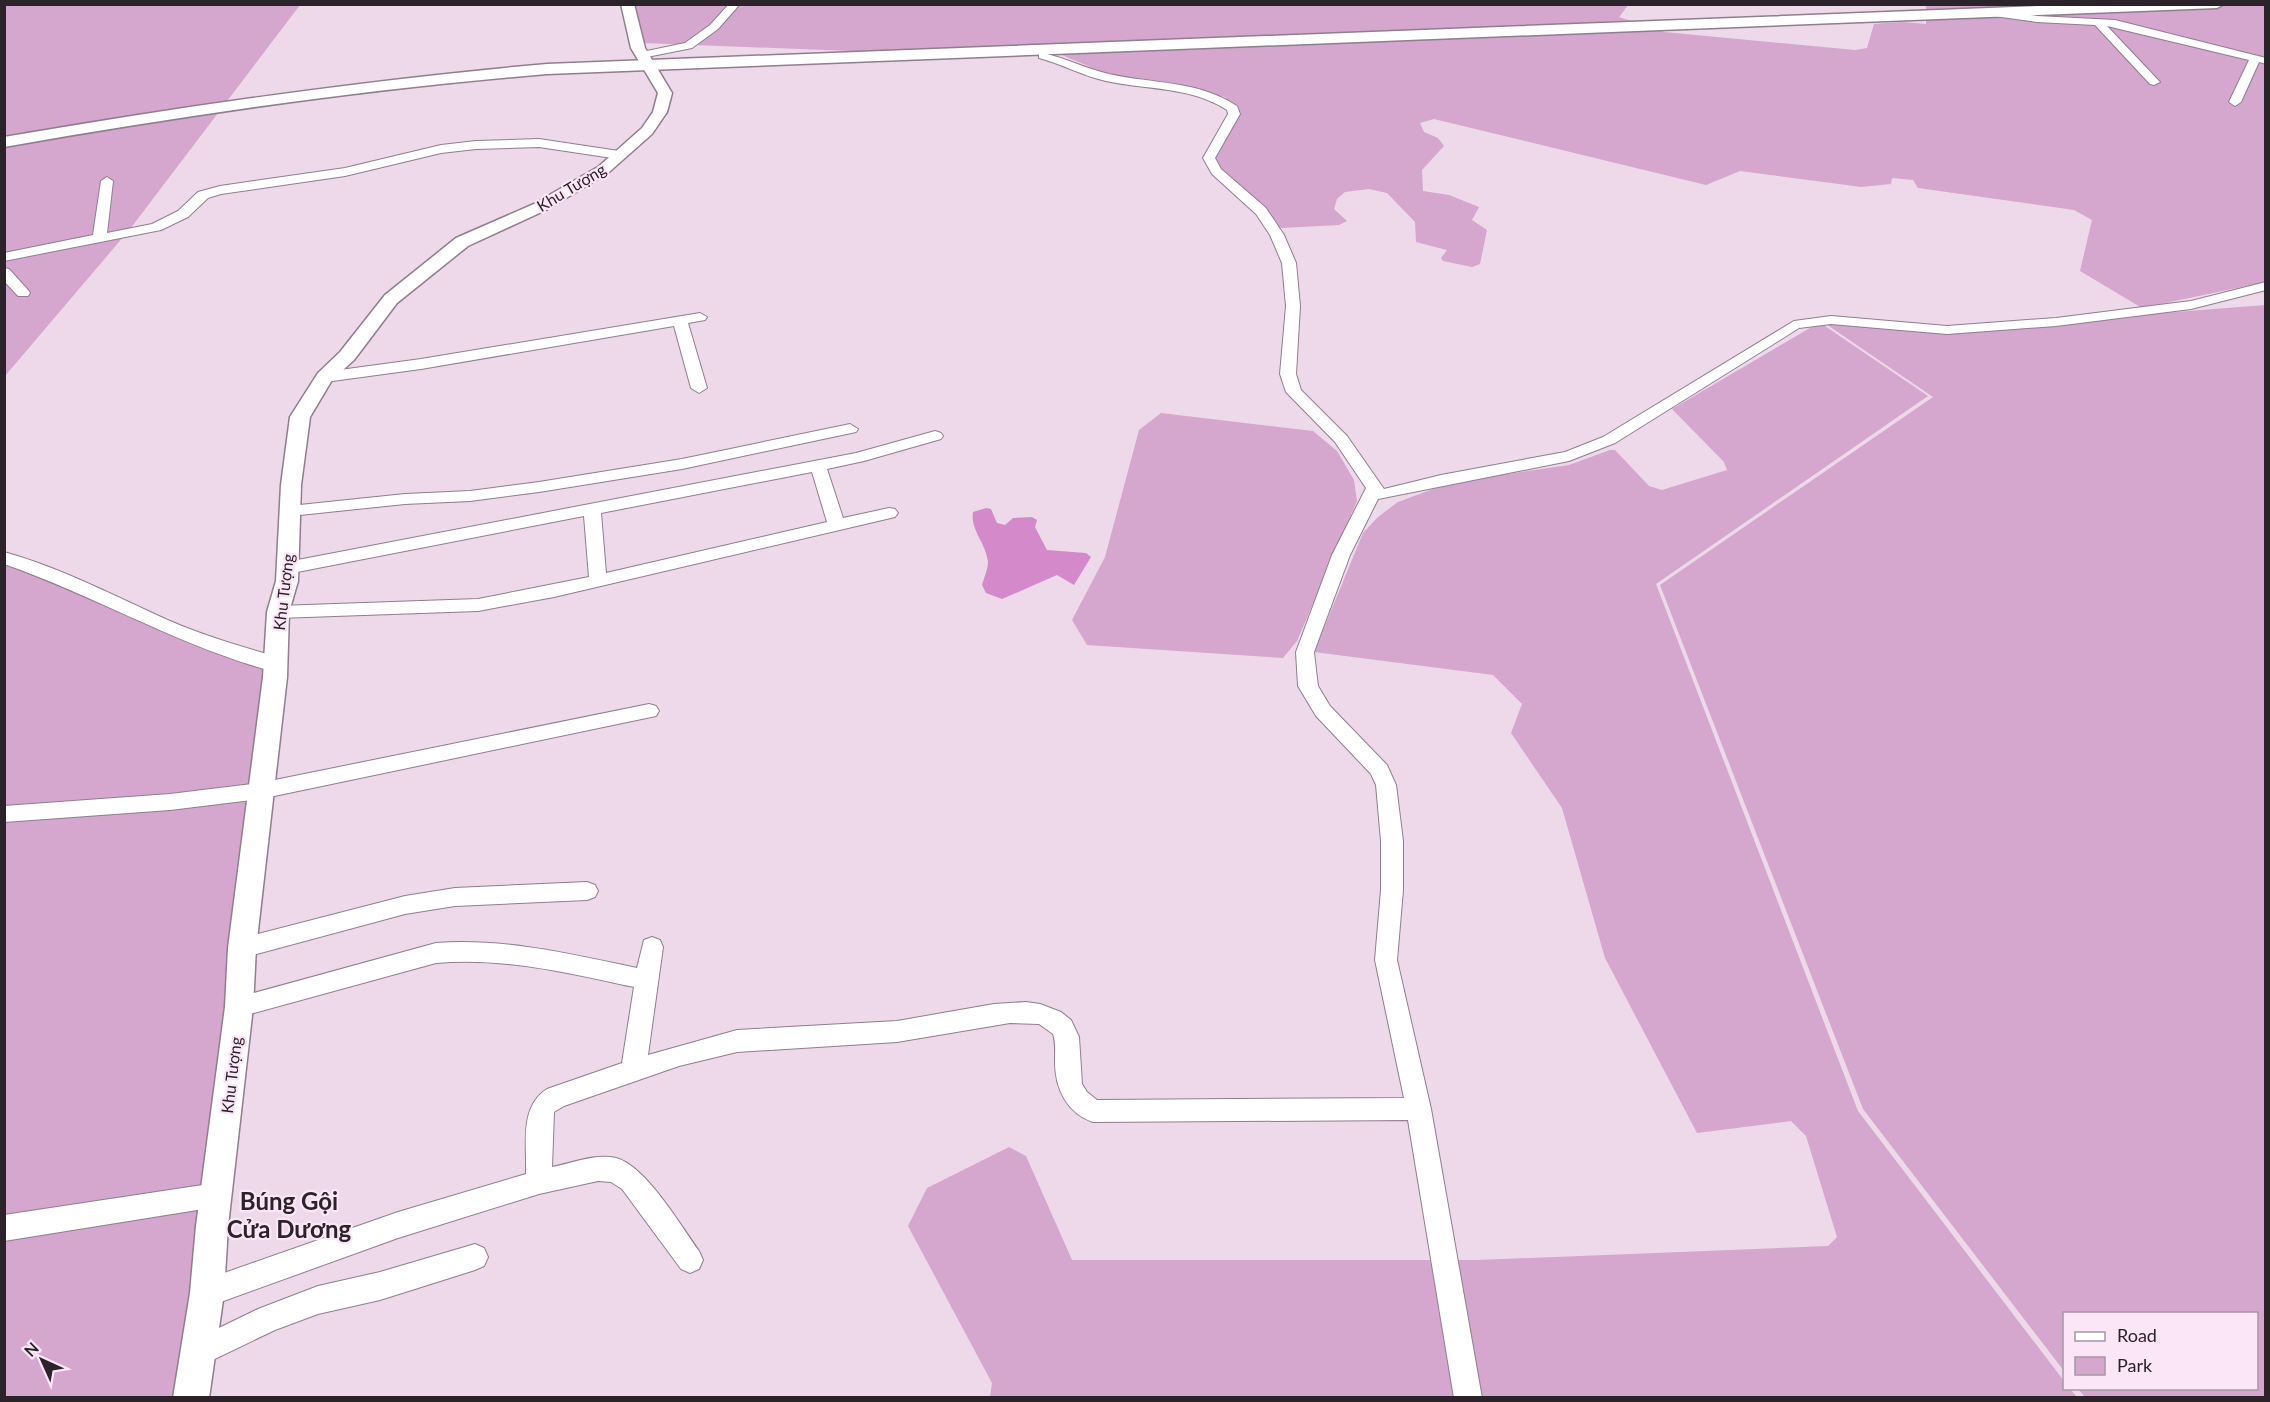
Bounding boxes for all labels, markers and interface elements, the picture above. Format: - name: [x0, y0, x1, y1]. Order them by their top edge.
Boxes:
- street label: Khu Tượng: [533, 159, 609, 215]
- street label: Khu Tượng: [269, 553, 297, 631]
- street label: Khu Tượng: [217, 1036, 245, 1114]
- district label: Búng Gội Cửa Dương: [227, 1186, 352, 1243]
- legend: [2063, 1312, 2258, 1390]
- text: Road: [2117, 1324, 2157, 1346]
- north arrow: [12, 1330, 72, 1390]
- text: N: [20, 1338, 42, 1360]
- text: Park: [2117, 1354, 2153, 1376]

